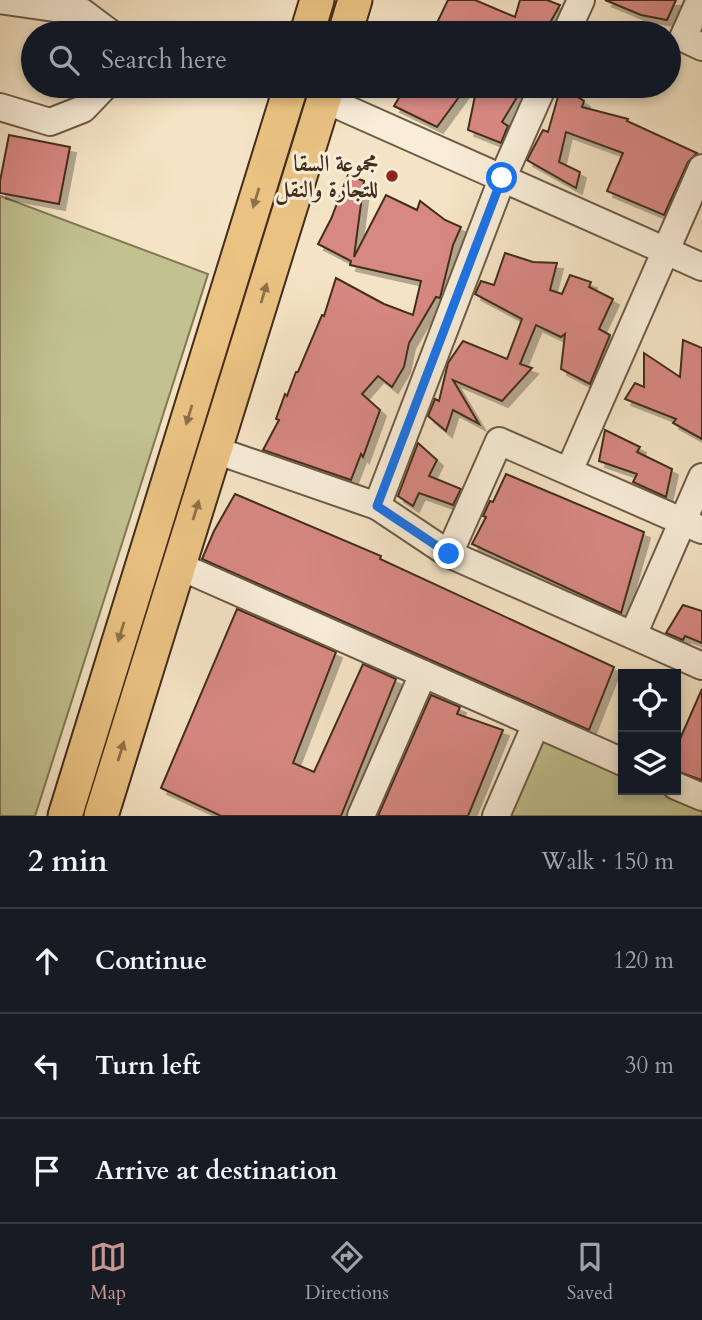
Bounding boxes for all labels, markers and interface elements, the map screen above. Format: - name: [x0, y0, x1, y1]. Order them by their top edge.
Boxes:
- search box: [21, 21, 681, 98]
- icon: search: [45, 41, 83, 79]
- text: Search here: [101, 42, 227, 77]
- place label: مجموعة السقا للتجارة والنقل: [275, 148, 378, 206]
- route start: [486, 162, 517, 193]
- marker: مجموعة السقا للتجارة والنقل: [384, 168, 400, 184]
- one-way arrow: [251, 187, 261, 208]
- one-way arrow: [259, 282, 269, 303]
- one-way arrow: [183, 405, 193, 426]
- one-way arrow: [191, 500, 202, 521]
- route end: [433, 538, 464, 569]
- one-way arrow: [116, 622, 126, 643]
- map controls: [618, 669, 681, 795]
- button: locate: [618, 669, 681, 732]
- button: layers: [618, 732, 681, 795]
- one-way arrow: [116, 740, 127, 761]
- text: 2 min: [28, 841, 108, 882]
- text: Walk · 150 m: [541, 846, 674, 877]
- icon: ahead: [28, 942, 66, 980]
- text: Continue: [95, 943, 207, 978]
- text: 120 m: [613, 945, 674, 976]
- icon: left: [28, 1047, 66, 1085]
- text: Turn left: [95, 1048, 200, 1083]
- text: 30 m: [625, 1050, 674, 1081]
- icon: arrive: [28, 1152, 66, 1190]
- text: Arrive at destination: [95, 1153, 338, 1188]
- tab: Map: [89, 1238, 127, 1306]
- tab: Directions: [305, 1238, 389, 1306]
- tab: Saved: [567, 1238, 613, 1306]

